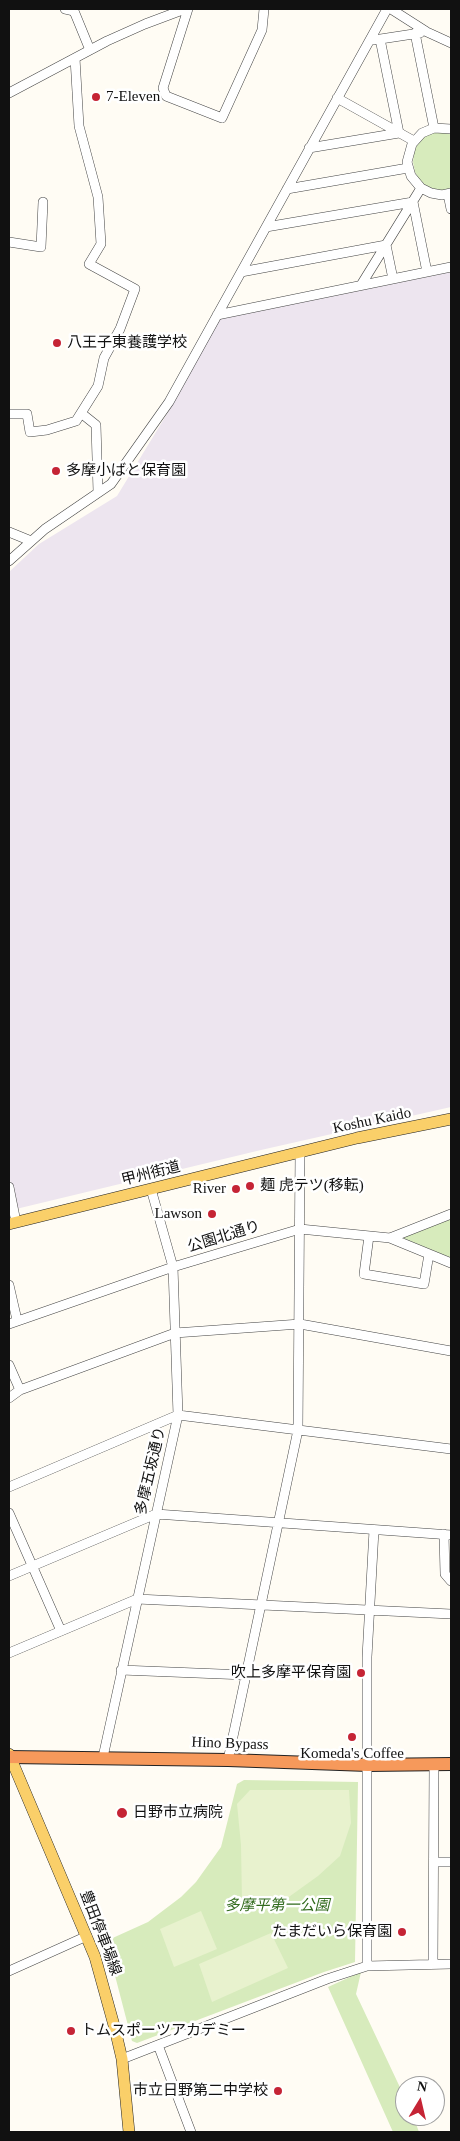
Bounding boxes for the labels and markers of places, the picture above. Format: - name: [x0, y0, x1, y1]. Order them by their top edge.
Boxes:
- place label: 7-Eleven: [106, 88, 160, 106]
- marker: 7-Eleven: [90, 91, 102, 103]
- place label: 八王子東養護学校: [67, 334, 187, 352]
- marker: 八王子東養護学校: [51, 337, 63, 349]
- place label: 多摩小ばと保育園: [66, 462, 186, 480]
- marker: 多摩小ばと保育園: [50, 465, 62, 477]
- place label: 麺 虎テツ(移転): [260, 1177, 364, 1195]
- place label: River: [193, 1180, 226, 1198]
- marker: 麺 虎テツ(移転): [244, 1180, 256, 1192]
- marker: River: [230, 1183, 242, 1195]
- place label: Lawson: [155, 1205, 202, 1223]
- marker: Lawson: [206, 1208, 218, 1220]
- place label: 吹上多摩平保育園: [231, 1664, 351, 1682]
- marker: 吹上多摩平保育園: [355, 1667, 367, 1679]
- marker: Komeda's Coffee: [346, 1731, 358, 1743]
- place label: Komeda's Coffee: [300, 1745, 404, 1763]
- place label: 日野市立病院: [133, 1804, 223, 1822]
- marker: 日野市立病院: [115, 1806, 129, 1820]
- place label: たまだいら保育園: [272, 1923, 392, 1941]
- marker: たまだいら保育園: [396, 1926, 408, 1938]
- place label: トムスポーツアカデミー: [81, 2022, 246, 2040]
- marker: トムスポーツアカデミー: [65, 2025, 77, 2037]
- place label: 市立日野第二中学校: [133, 2082, 268, 2100]
- marker: 市立日野第二中学校: [272, 2085, 284, 2097]

